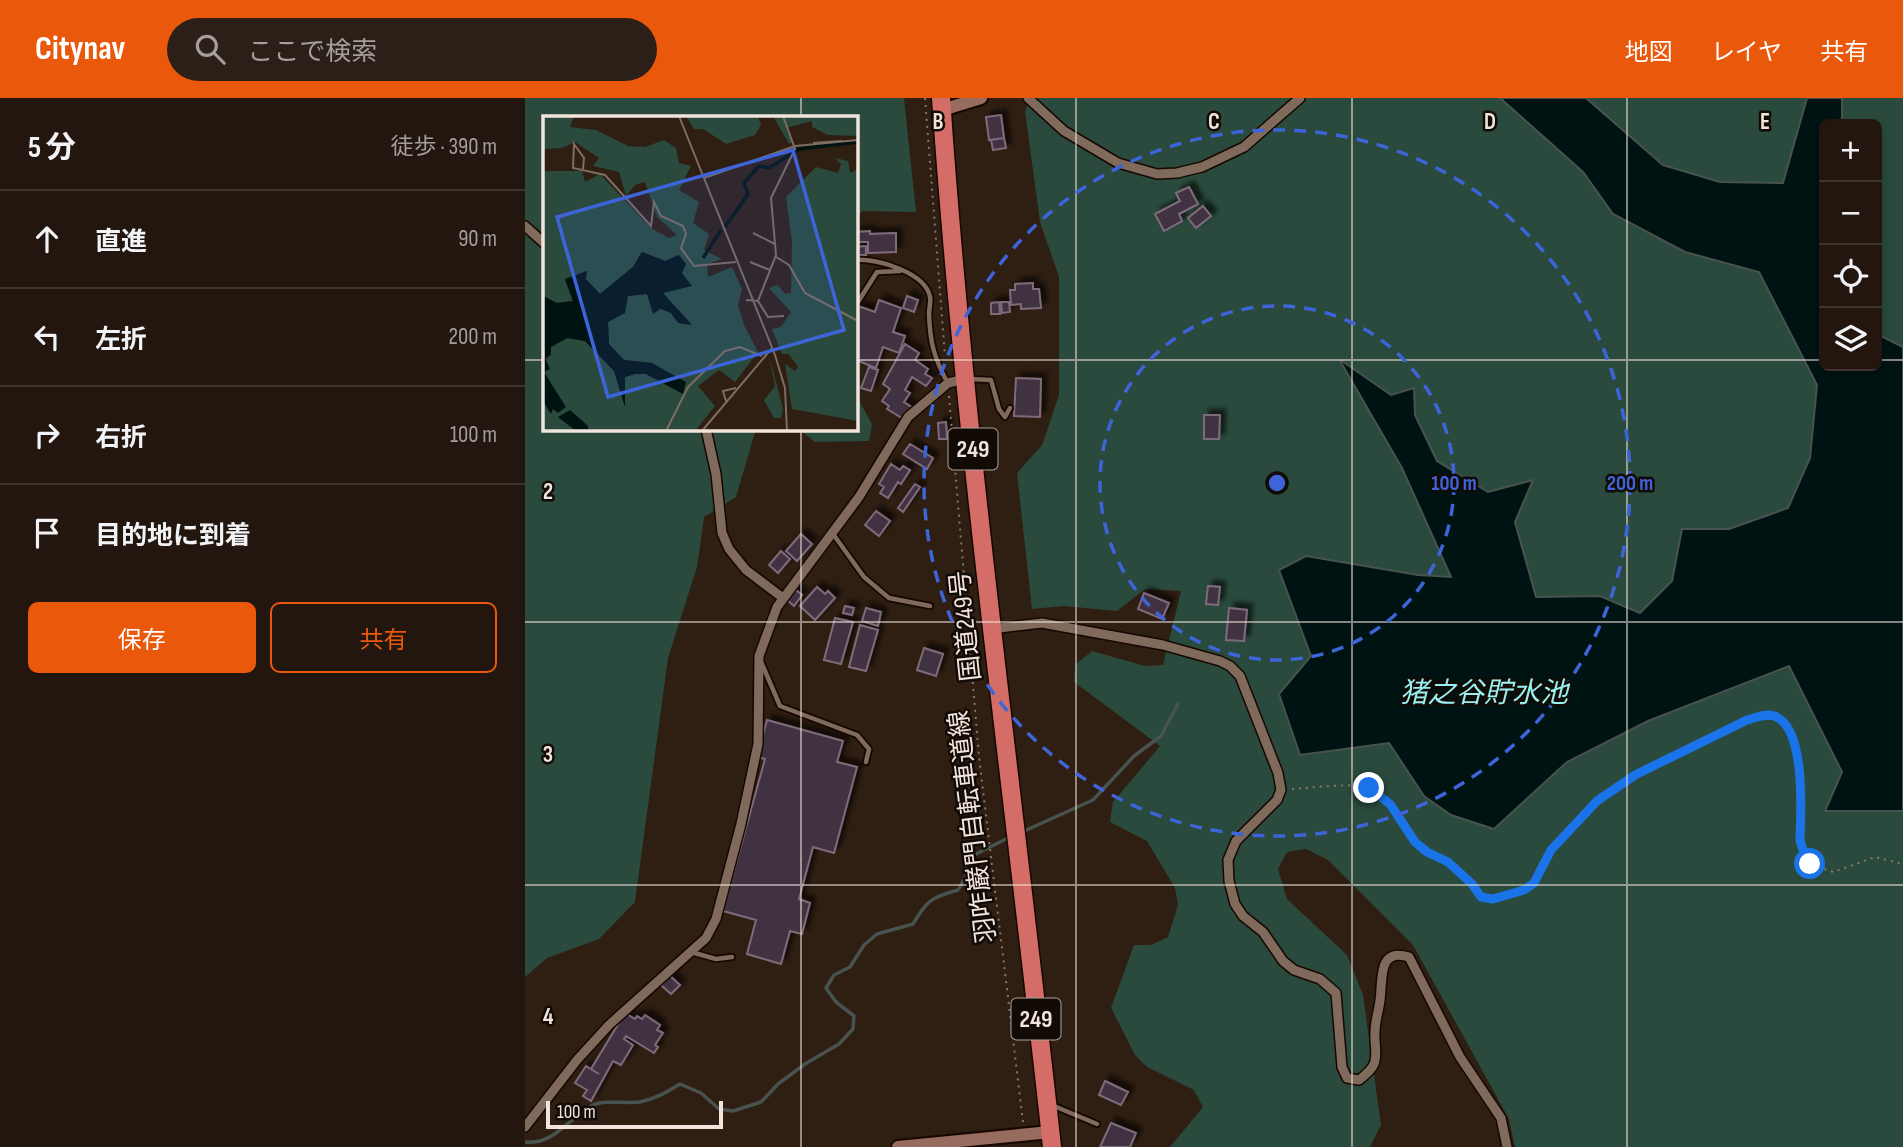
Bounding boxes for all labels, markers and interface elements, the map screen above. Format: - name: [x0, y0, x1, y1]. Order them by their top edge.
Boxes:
- search box: [167, 18, 657, 81]
- text: Citynav: [35, 29, 125, 69]
- icon: search: [191, 30, 229, 68]
- text: ここで検索: [247, 37, 377, 68]
- text: 地図: [1625, 38, 1673, 67]
- text: レイヤ: [1711, 38, 1782, 67]
- text: 共有: [1820, 38, 1868, 67]
- text: B: [933, 108, 944, 136]
- text: C: [1208, 108, 1220, 136]
- text: D: [1484, 108, 1496, 136]
- text: E: [1760, 108, 1770, 136]
- inset map: [543, 116, 857, 430]
- map controls: [1819, 119, 1882, 371]
- button: +: [1819, 119, 1882, 182]
- text: 5 分: [28, 130, 76, 166]
- text: 徒歩 · 390 m: [391, 133, 497, 161]
- button: −: [1819, 182, 1882, 245]
- icon: ahead: [28, 220, 66, 258]
- text: 90 m: [458, 225, 497, 253]
- text: 直進: [95, 227, 147, 258]
- button: locate: [1819, 245, 1882, 308]
- button: layers: [1819, 308, 1882, 371]
- icon: left: [28, 318, 66, 356]
- text: 200 m: [449, 323, 497, 351]
- text: 左折: [95, 325, 147, 356]
- icon: right: [28, 416, 66, 454]
- text: 100 m: [450, 421, 497, 449]
- text: 右折: [95, 423, 147, 454]
- road number: 249: [949, 428, 997, 470]
- centre of rings: [1265, 471, 1289, 495]
- text: 100 m: [1431, 471, 1477, 496]
- text: 200 m: [1607, 471, 1653, 496]
- text: 2: [543, 478, 553, 506]
- icon: arrive: [28, 514, 66, 552]
- text: 目的地に到着: [95, 521, 251, 552]
- street label: 国道249号: [945, 569, 988, 683]
- button: 保存: [28, 602, 256, 673]
- button: 共有: [270, 602, 497, 673]
- water label: 猪之谷貯水池: [1400, 677, 1571, 710]
- street label: 羽咋巌門自転車道線: [944, 709, 1003, 945]
- text: 3: [543, 741, 553, 769]
- route end: [1353, 772, 1384, 803]
- route start: [1794, 848, 1825, 879]
- road number: 249: [1011, 999, 1061, 1040]
- text: 4: [543, 1003, 554, 1031]
- scale bar: [546, 1098, 723, 1130]
- text: 100 m: [557, 1101, 596, 1124]

